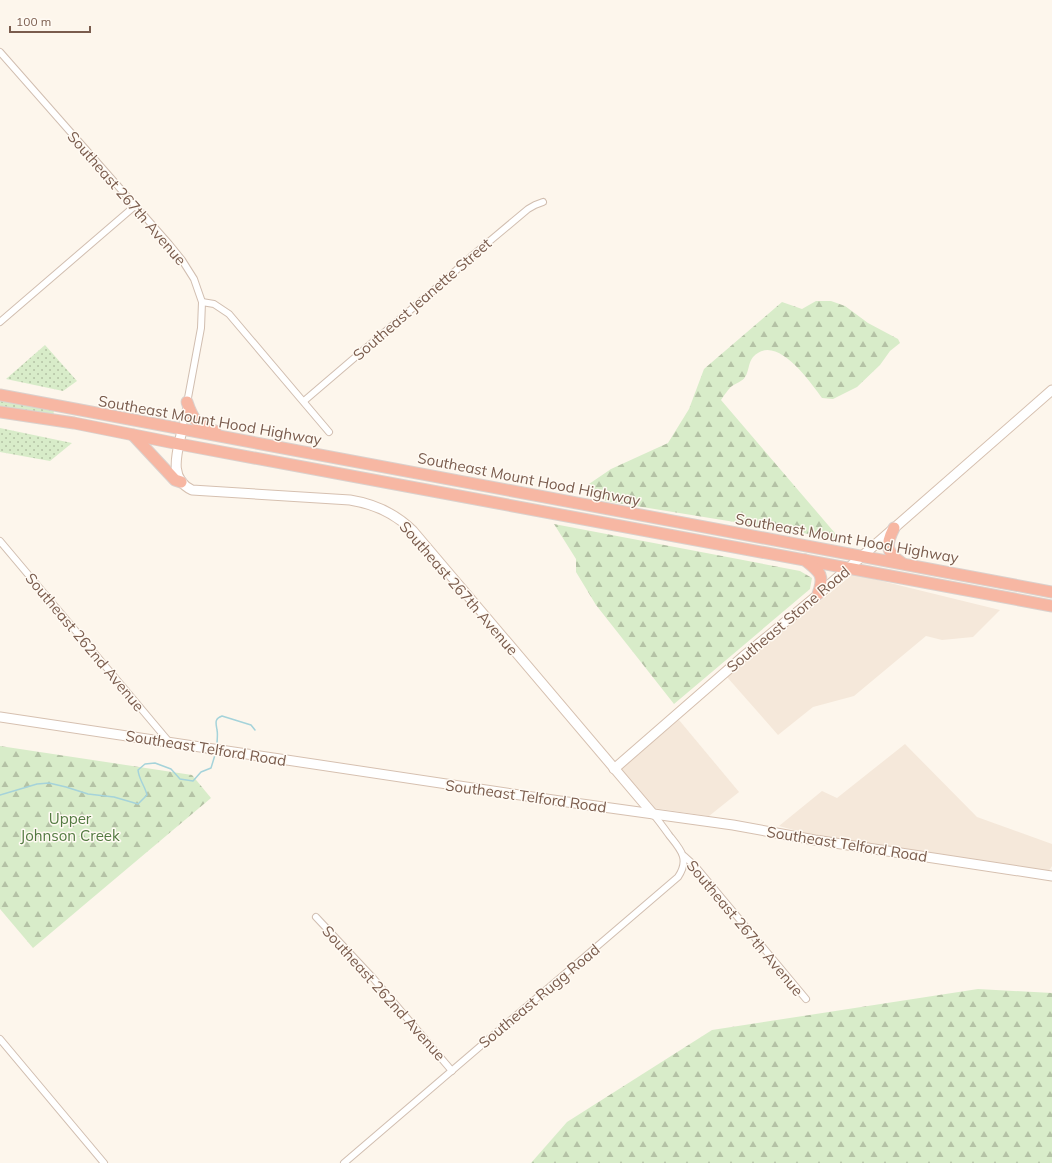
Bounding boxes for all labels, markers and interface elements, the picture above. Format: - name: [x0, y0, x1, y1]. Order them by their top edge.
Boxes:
- scale bar: [10, 8, 90, 34]
- text: 100 m: [16, 14, 51, 29]
- street label: Southeast 267th Avenue: [64, 127, 190, 269]
- street label: Southeast Jeanette Street: [349, 234, 495, 364]
- street label: Southeast Mount Hood Highway: [97, 391, 323, 449]
- street label: Southeast Mount Hood Highway: [416, 448, 642, 510]
- street label: Southeast Mount Hood Highway: [734, 509, 960, 567]
- street label: Southeast 267th Avenue: [396, 517, 522, 659]
- street label: Southeast Stone Road: [723, 562, 853, 676]
- street label: Southeast 262nd Avenue: [21, 569, 149, 715]
- street label: Southeast Telford Road: [124, 726, 288, 770]
- street label: Southeast Telford Road: [444, 775, 608, 817]
- park label: Upper Johnson Creek: [20, 809, 120, 845]
- street label: Southeast Telford Road: [765, 822, 929, 866]
- street label: Southeast 267th Avenue: [683, 856, 807, 1000]
- street label: Southeast 262nd Avenue: [318, 922, 450, 1064]
- street label: Southeast Rugg Road: [475, 940, 603, 1052]

